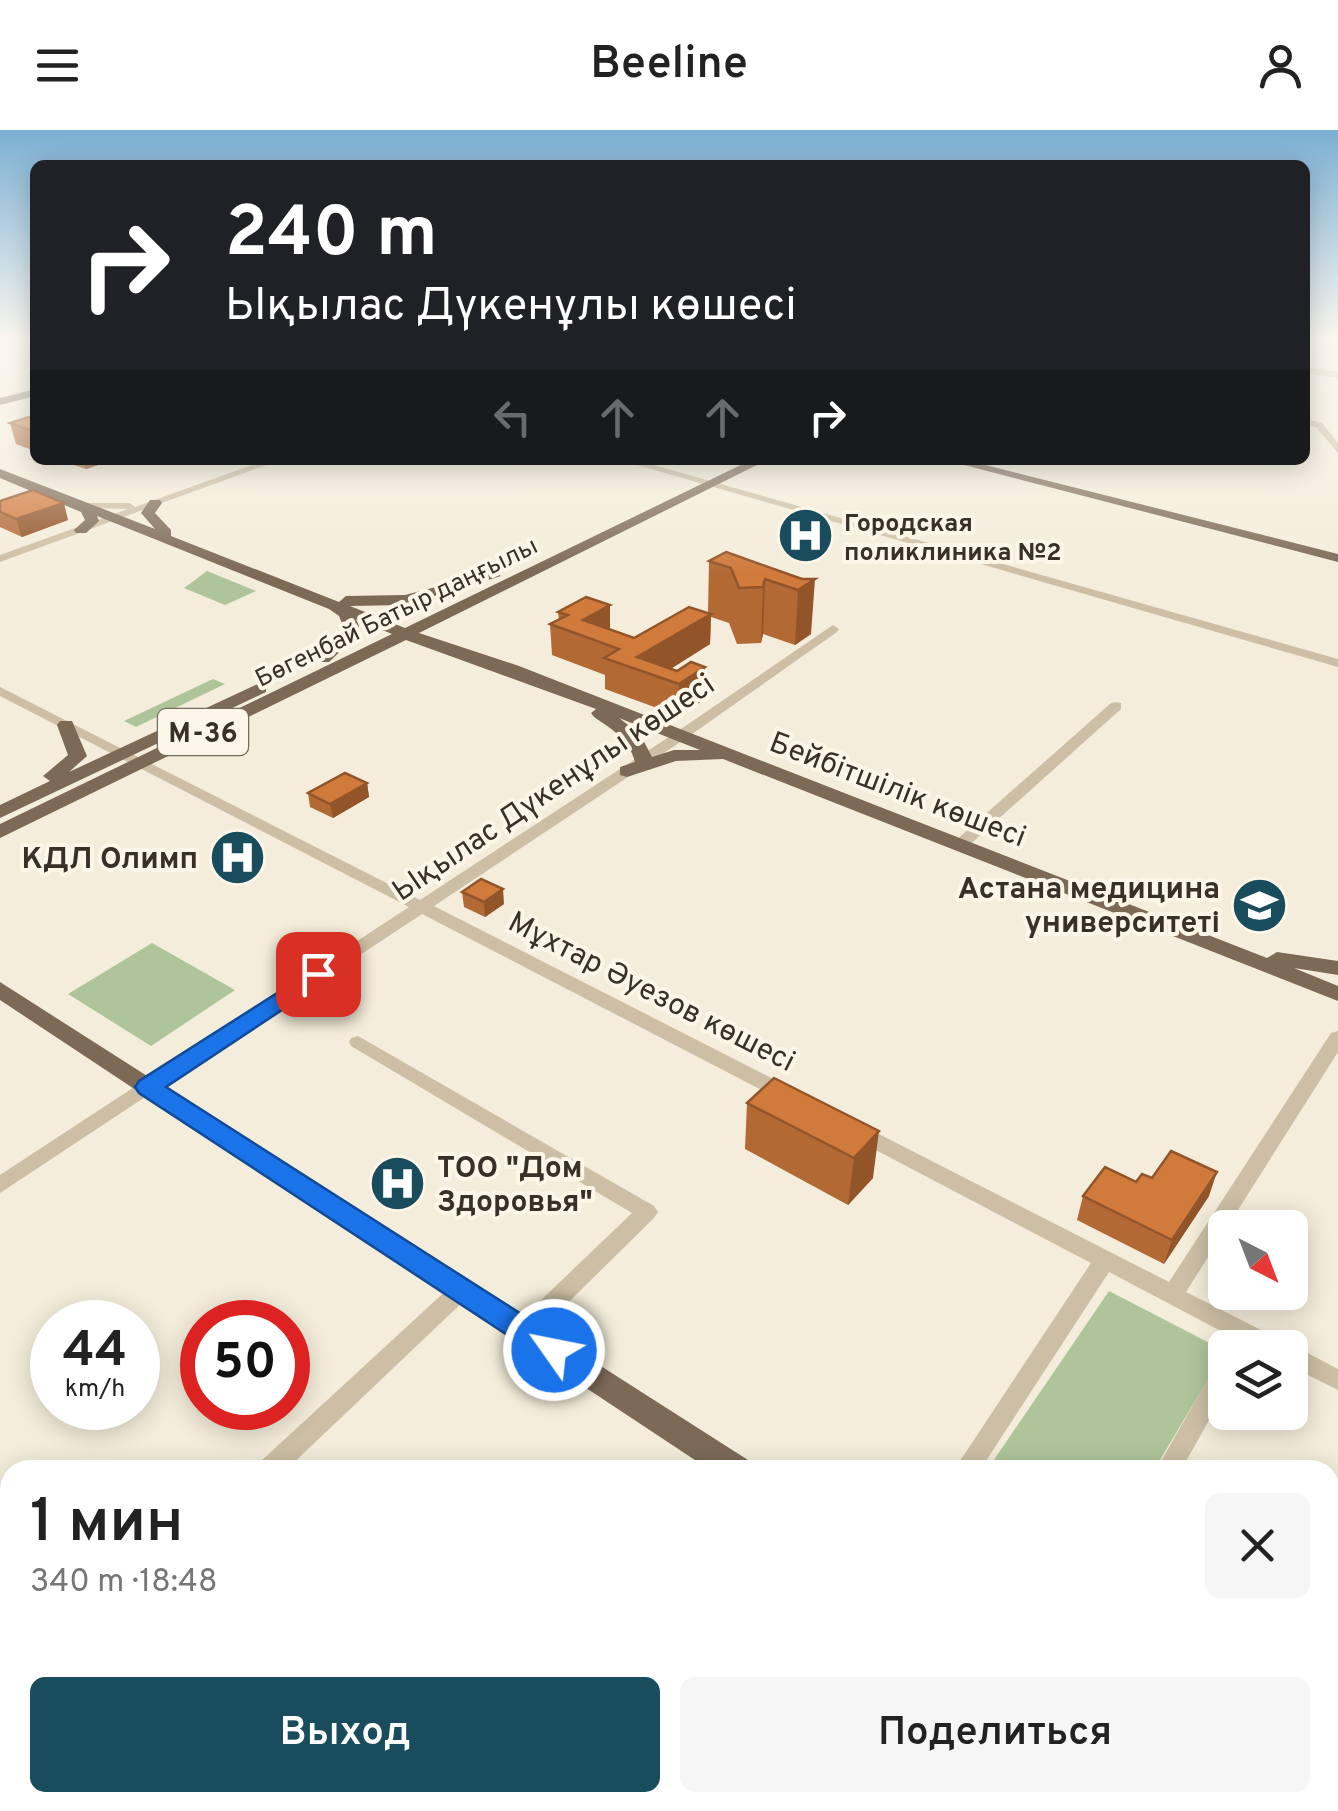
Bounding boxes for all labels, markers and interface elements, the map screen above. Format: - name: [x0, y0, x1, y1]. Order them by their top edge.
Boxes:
- text: Beeline: [590, 37, 748, 94]
- icon: menu: [30, 38, 85, 93]
- icon: person: [1253, 38, 1308, 93]
- text: 240 m: [225, 192, 438, 281]
- icon: right: [60, 200, 190, 330]
- text: Ықылас Дүкенұлы көшесі: [225, 279, 797, 336]
- icon: left: [485, 390, 540, 445]
- icon: ahead: [590, 390, 645, 445]
- icon: ahead: [695, 390, 750, 445]
- icon: right: [800, 390, 855, 445]
- hospital icon: Городская поликлиника №2: [775, 506, 835, 566]
- place label: Городская поликлиника №2: [844, 509, 1062, 570]
- street label: Бөгенбай Батыр даңғылы: [251, 531, 544, 696]
- street label: Ықылас Дүкенұлы көшесі: [386, 667, 723, 911]
- road number: M-36: [158, 709, 248, 755]
- street label: Бейбітшілік көшесі: [764, 725, 1031, 857]
- hospital icon: КДЛ Олимп: [207, 828, 267, 888]
- place label: КДЛ Олимп: [21, 842, 198, 879]
- place label: Астана медицина университеті: [958, 872, 1220, 943]
- school or university icon: Астана медицина университеті: [1229, 875, 1289, 935]
- street label: Мұхтар Әуезов көшесі: [501, 905, 800, 1082]
- pin: [276, 932, 361, 1017]
- icon: arrive: [291, 947, 346, 1002]
- place label: ТОО "Дом Здоровья": [437, 1151, 593, 1222]
- hospital icon: ТОО "Дом Здоровья": [368, 1154, 428, 1214]
- north arrow: [1208, 1210, 1308, 1310]
- map controls: [1208, 1210, 1308, 1430]
- position arrow: [502, 1298, 606, 1402]
- speed limit sign: 50: [180, 1300, 310, 1430]
- text: 44: [63, 1321, 127, 1384]
- button: layers: [1208, 1330, 1308, 1430]
- text: km/h: [65, 1374, 125, 1406]
- text: 1 мин: [30, 1487, 183, 1563]
- button: close: [1205, 1493, 1310, 1598]
- text: 340 m · 18:48: [30, 1563, 217, 1603]
- button: Выход: [30, 1677, 660, 1792]
- button: Поделиться: [680, 1677, 1310, 1792]

